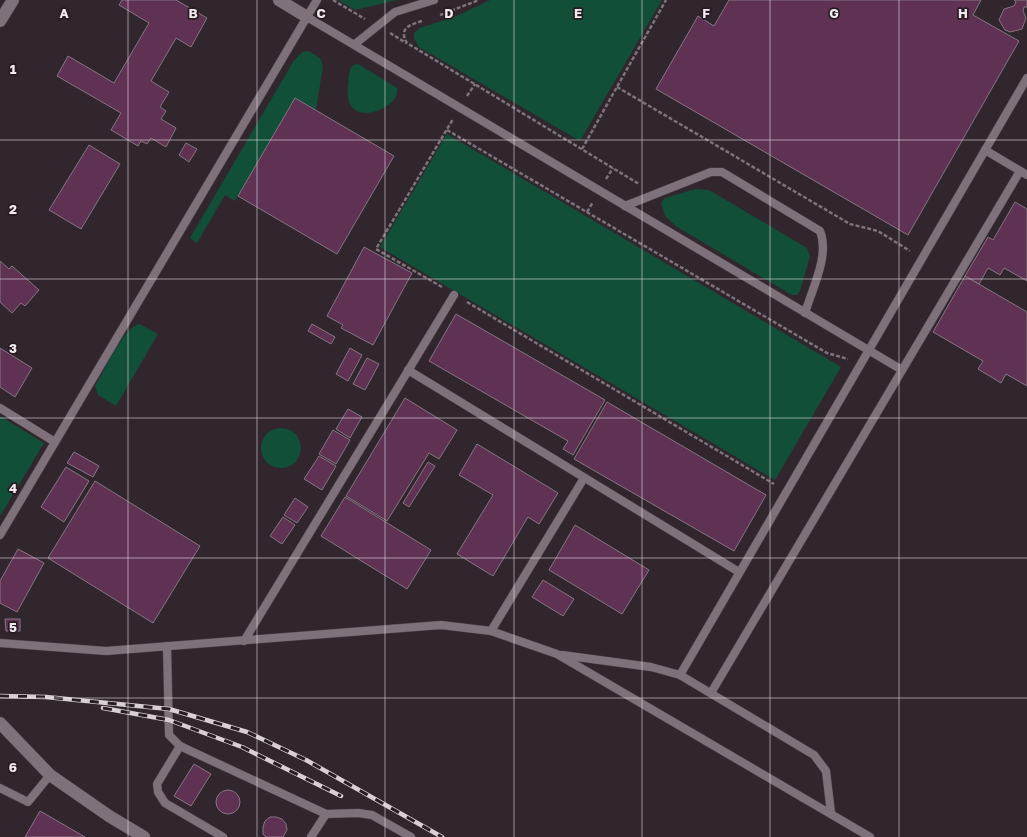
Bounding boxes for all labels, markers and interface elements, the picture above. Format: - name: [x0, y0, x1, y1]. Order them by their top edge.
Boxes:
- text: A: [59, 5, 69, 21]
- text: B: [188, 5, 198, 21]
- text: C: [316, 5, 326, 21]
- text: D: [444, 5, 454, 21]
- text: E: [574, 5, 582, 21]
- text: F: [702, 5, 710, 21]
- text: G: [829, 5, 839, 21]
- text: H: [958, 5, 968, 21]
- text: 1: [10, 61, 17, 77]
- text: 2: [9, 201, 17, 217]
- text: 3: [9, 340, 17, 356]
- text: 4: [9, 480, 17, 496]
- text: 5: [9, 619, 17, 635]
- text: 6: [9, 759, 17, 775]

